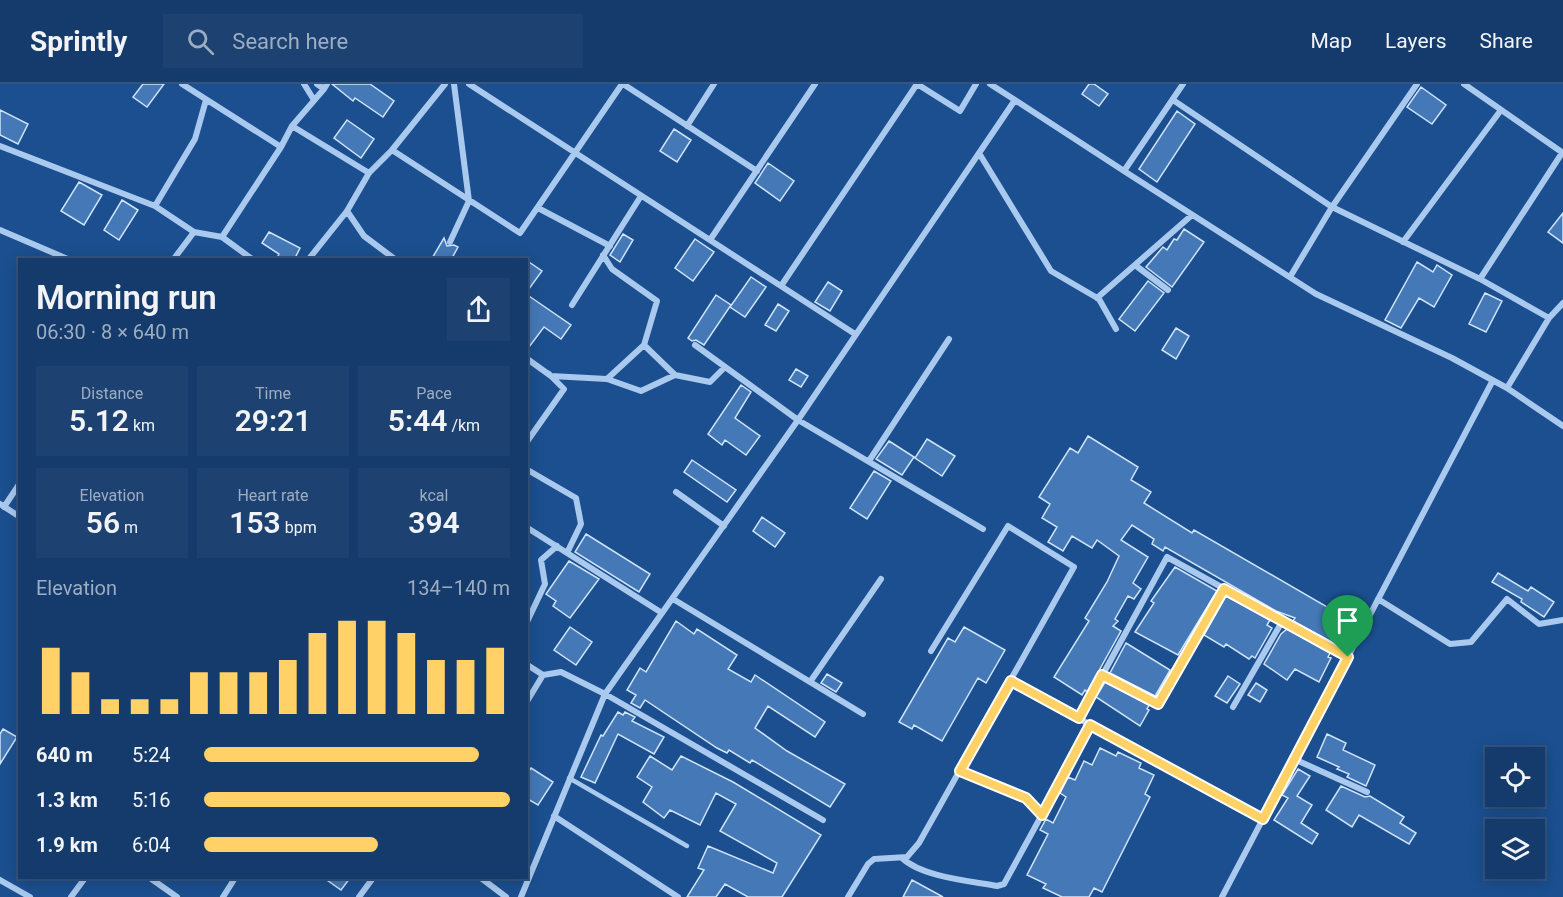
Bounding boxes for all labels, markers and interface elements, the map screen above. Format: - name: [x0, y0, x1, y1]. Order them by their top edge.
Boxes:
- search box: [163, 14, 583, 68]
- text: Sprintly: [30, 25, 127, 58]
- icon: search: [184, 25, 217, 58]
- text: Search here: [232, 29, 348, 54]
- text: Map: [1310, 29, 1352, 53]
- text: Layers: [1385, 29, 1446, 53]
- text: Share: [1479, 29, 1533, 53]
- text: Morning run: [36, 278, 217, 317]
- button: share: [447, 278, 510, 341]
- text: 06:30 · 8 × 640 m: [36, 320, 189, 344]
- text: Distance: [81, 384, 143, 403]
- text: Time: [255, 384, 291, 403]
- text: Pace: [416, 384, 452, 403]
- text: 5.12: [69, 403, 129, 438]
- text: 29:21: [235, 403, 311, 438]
- text: 5:44: [388, 403, 447, 438]
- text: km: [129, 416, 155, 435]
- text: /km: [447, 416, 480, 435]
- text: Elevation: [80, 486, 144, 505]
- text: Heart rate: [237, 486, 309, 505]
- text: kcal: [420, 486, 448, 505]
- text: 56: [86, 505, 120, 540]
- text: 153: [229, 505, 281, 540]
- text: 394: [408, 505, 460, 540]
- text: m: [120, 518, 138, 537]
- text: bpm: [281, 518, 317, 537]
- text: Elevation: [36, 576, 117, 600]
- text: 134–140 m: [407, 576, 510, 600]
- pin: [1322, 595, 1373, 657]
- icon: arrive: [1331, 604, 1364, 637]
- text: 640 m: [36, 743, 93, 767]
- text: 5:24: [132, 743, 171, 767]
- map controls: [1485, 747, 1545, 879]
- button: locate: [1485, 747, 1545, 807]
- text: 1.3 km: [36, 788, 98, 812]
- text: 5:16: [132, 788, 171, 812]
- button: layers: [1485, 819, 1545, 879]
- text: 1.9 km: [36, 833, 98, 857]
- text: 6:04: [132, 833, 171, 857]

